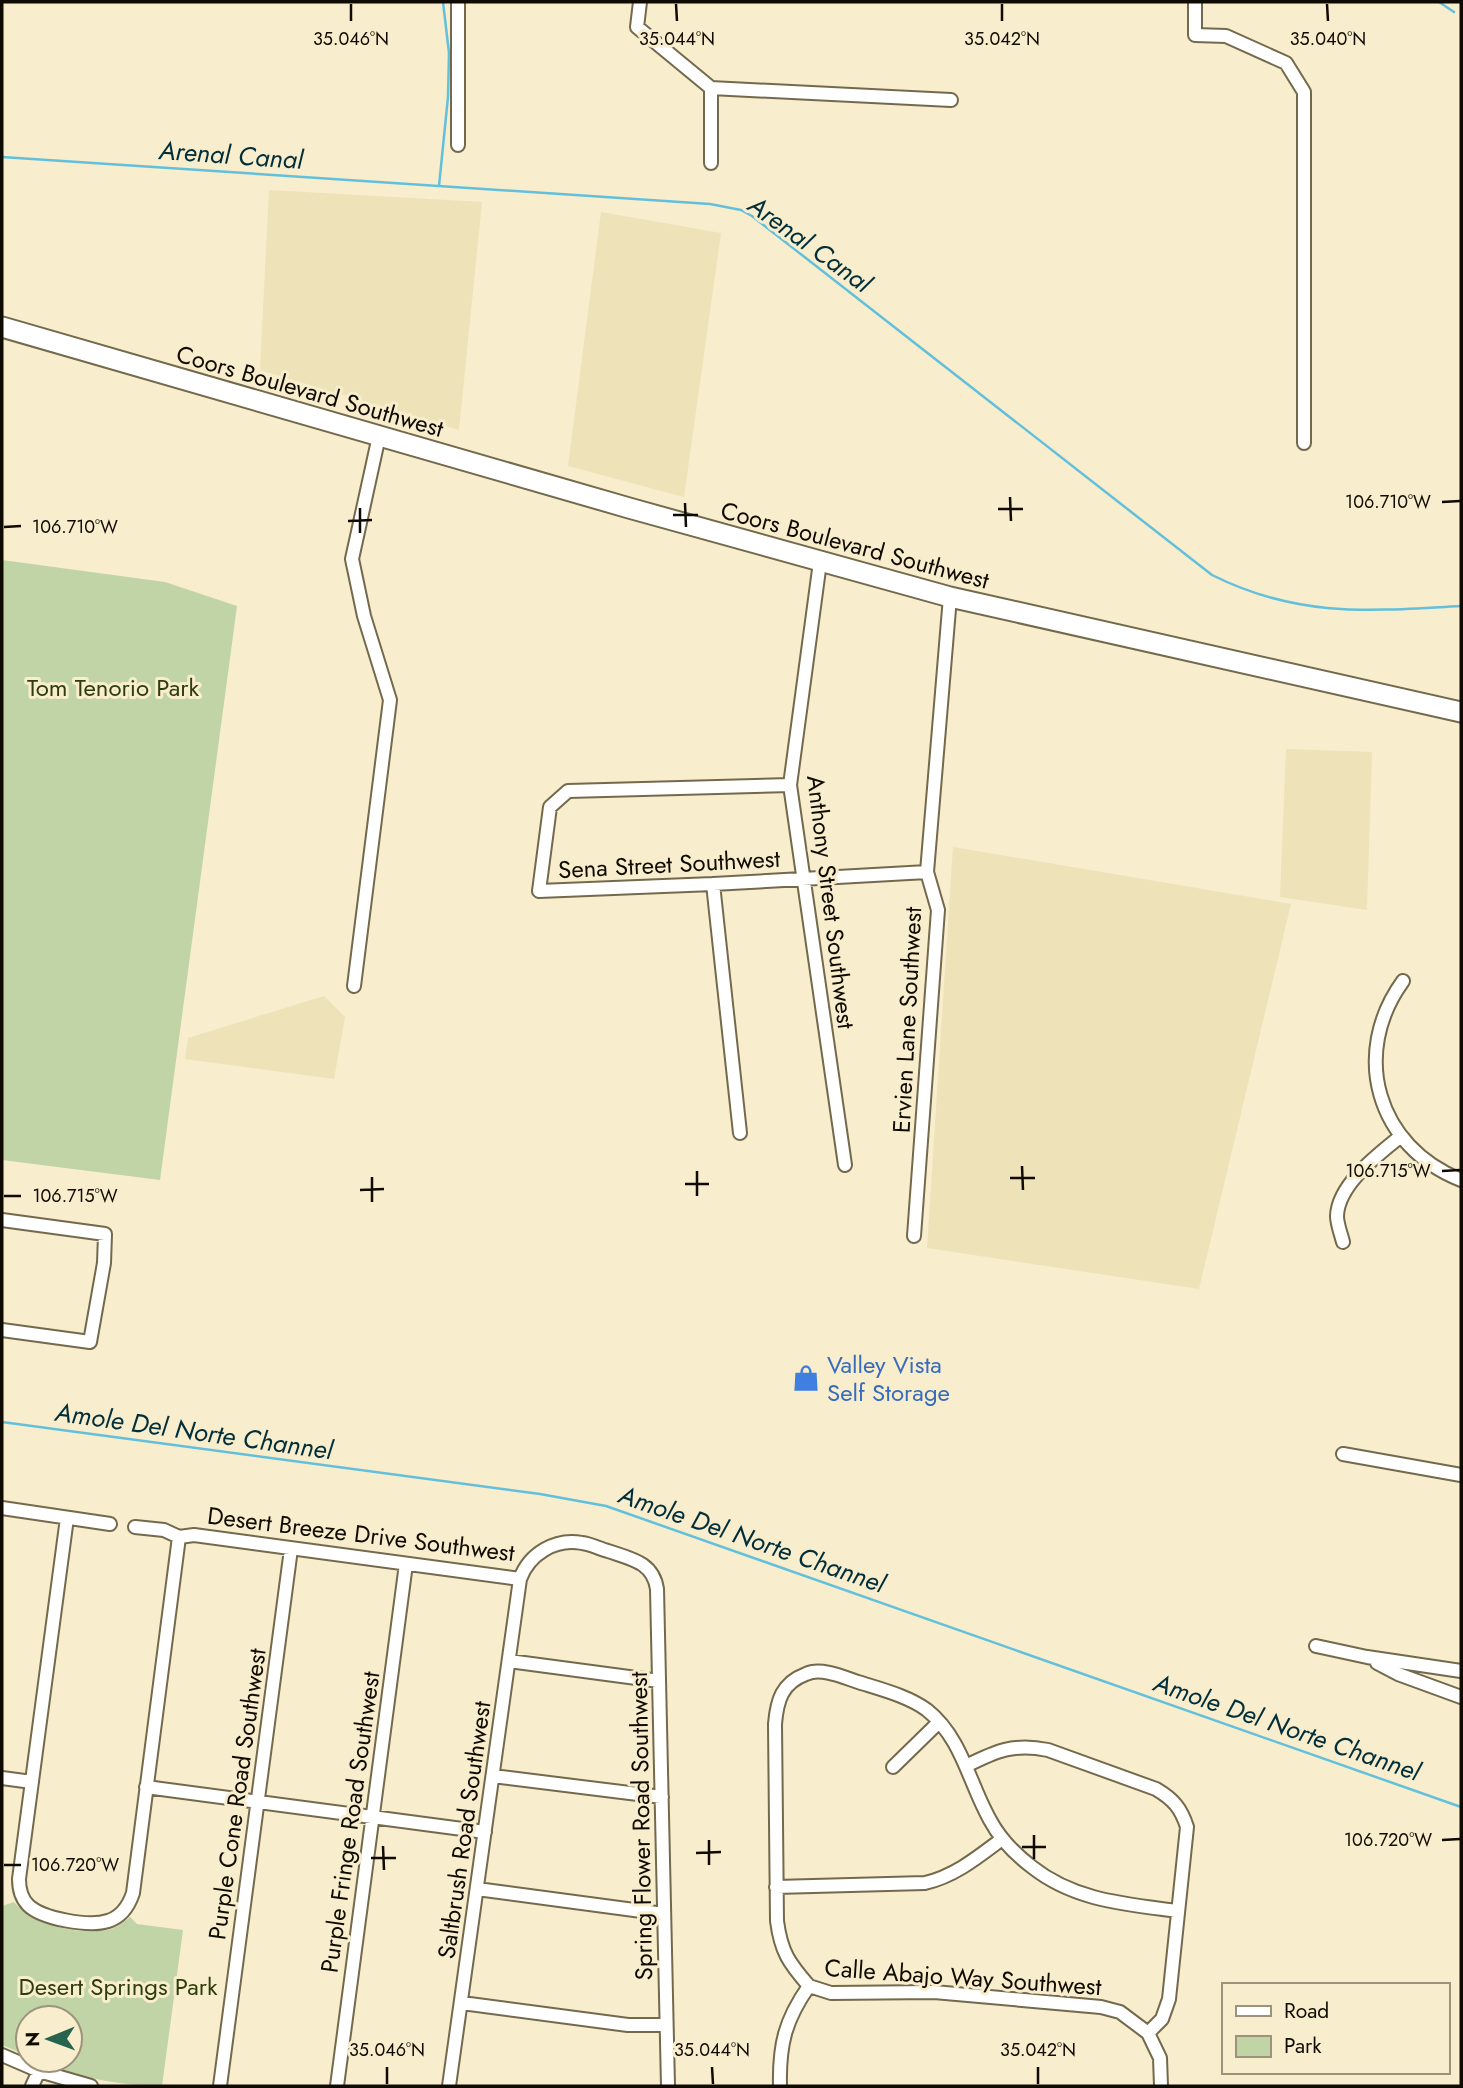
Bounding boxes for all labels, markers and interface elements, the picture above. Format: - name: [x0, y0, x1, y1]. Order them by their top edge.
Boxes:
- text: 35.046°N: [313, 26, 389, 52]
- text: 35.044°N: [639, 26, 715, 52]
- text: 35.042°N: [964, 26, 1040, 52]
- text: 35.040°N: [1290, 26, 1366, 52]
- water label: Arenal Canal: [157, 131, 305, 179]
- water label: Arenal Canal: [740, 186, 880, 302]
- street label: Coors Boulevard Southwest: [172, 336, 448, 446]
- text: 106.710°W: [1345, 489, 1431, 515]
- street label: Coors Boulevard Southwest: [717, 492, 993, 598]
- text: 106.710°W: [32, 514, 118, 540]
- park label: Tom Tenorio Park: [27, 670, 200, 705]
- street label: Anthony Street Southwest: [798, 773, 864, 1031]
- street label: Sena Street Southwest: [557, 841, 781, 887]
- street label: Ervien Lane Southwest: [884, 906, 930, 1134]
- text: 106.715°W: [1345, 1158, 1431, 1184]
- text: 106.715°W: [32, 1183, 118, 1209]
- place label: Valley Vista Self Storage: [827, 1347, 950, 1410]
- shop icon: Valley Vista Self Storage: [791, 1363, 821, 1393]
- water label: Amole Del Norte Channel: [52, 1393, 336, 1469]
- water label: Amole Del Norte Channel: [613, 1475, 891, 1603]
- street label: Desert Breeze Drive Southwest: [205, 1498, 517, 1570]
- street label: Purple Cone Road Southwest: [199, 1646, 275, 1942]
- water label: Amole Del Norte Channel: [1148, 1663, 1426, 1791]
- street label: Purple Fringe Road Southwest: [312, 1669, 389, 1975]
- street label: Spring Flower Road Southwest: [621, 1671, 661, 1981]
- street label: Saltbrush Road Southwest: [429, 1699, 499, 1961]
- text: 106.720°W: [1344, 1827, 1432, 1853]
- text: 106.720°W: [31, 1852, 119, 1878]
- street label: Calle Abajo Way Southwest: [823, 1950, 1103, 2004]
- park label: Desert Springs Park: [18, 1969, 218, 2004]
- legend: [1222, 1983, 1449, 2074]
- text: Road: [1284, 1996, 1329, 2026]
- north arrow: [14, 2004, 84, 2074]
- text: Park: [1284, 2031, 1322, 2061]
- text: N: [19, 2032, 46, 2047]
- text: 35.046°N: [349, 2037, 425, 2063]
- text: 35.044°N: [674, 2037, 750, 2063]
- text: 35.042°N: [1000, 2037, 1076, 2063]

